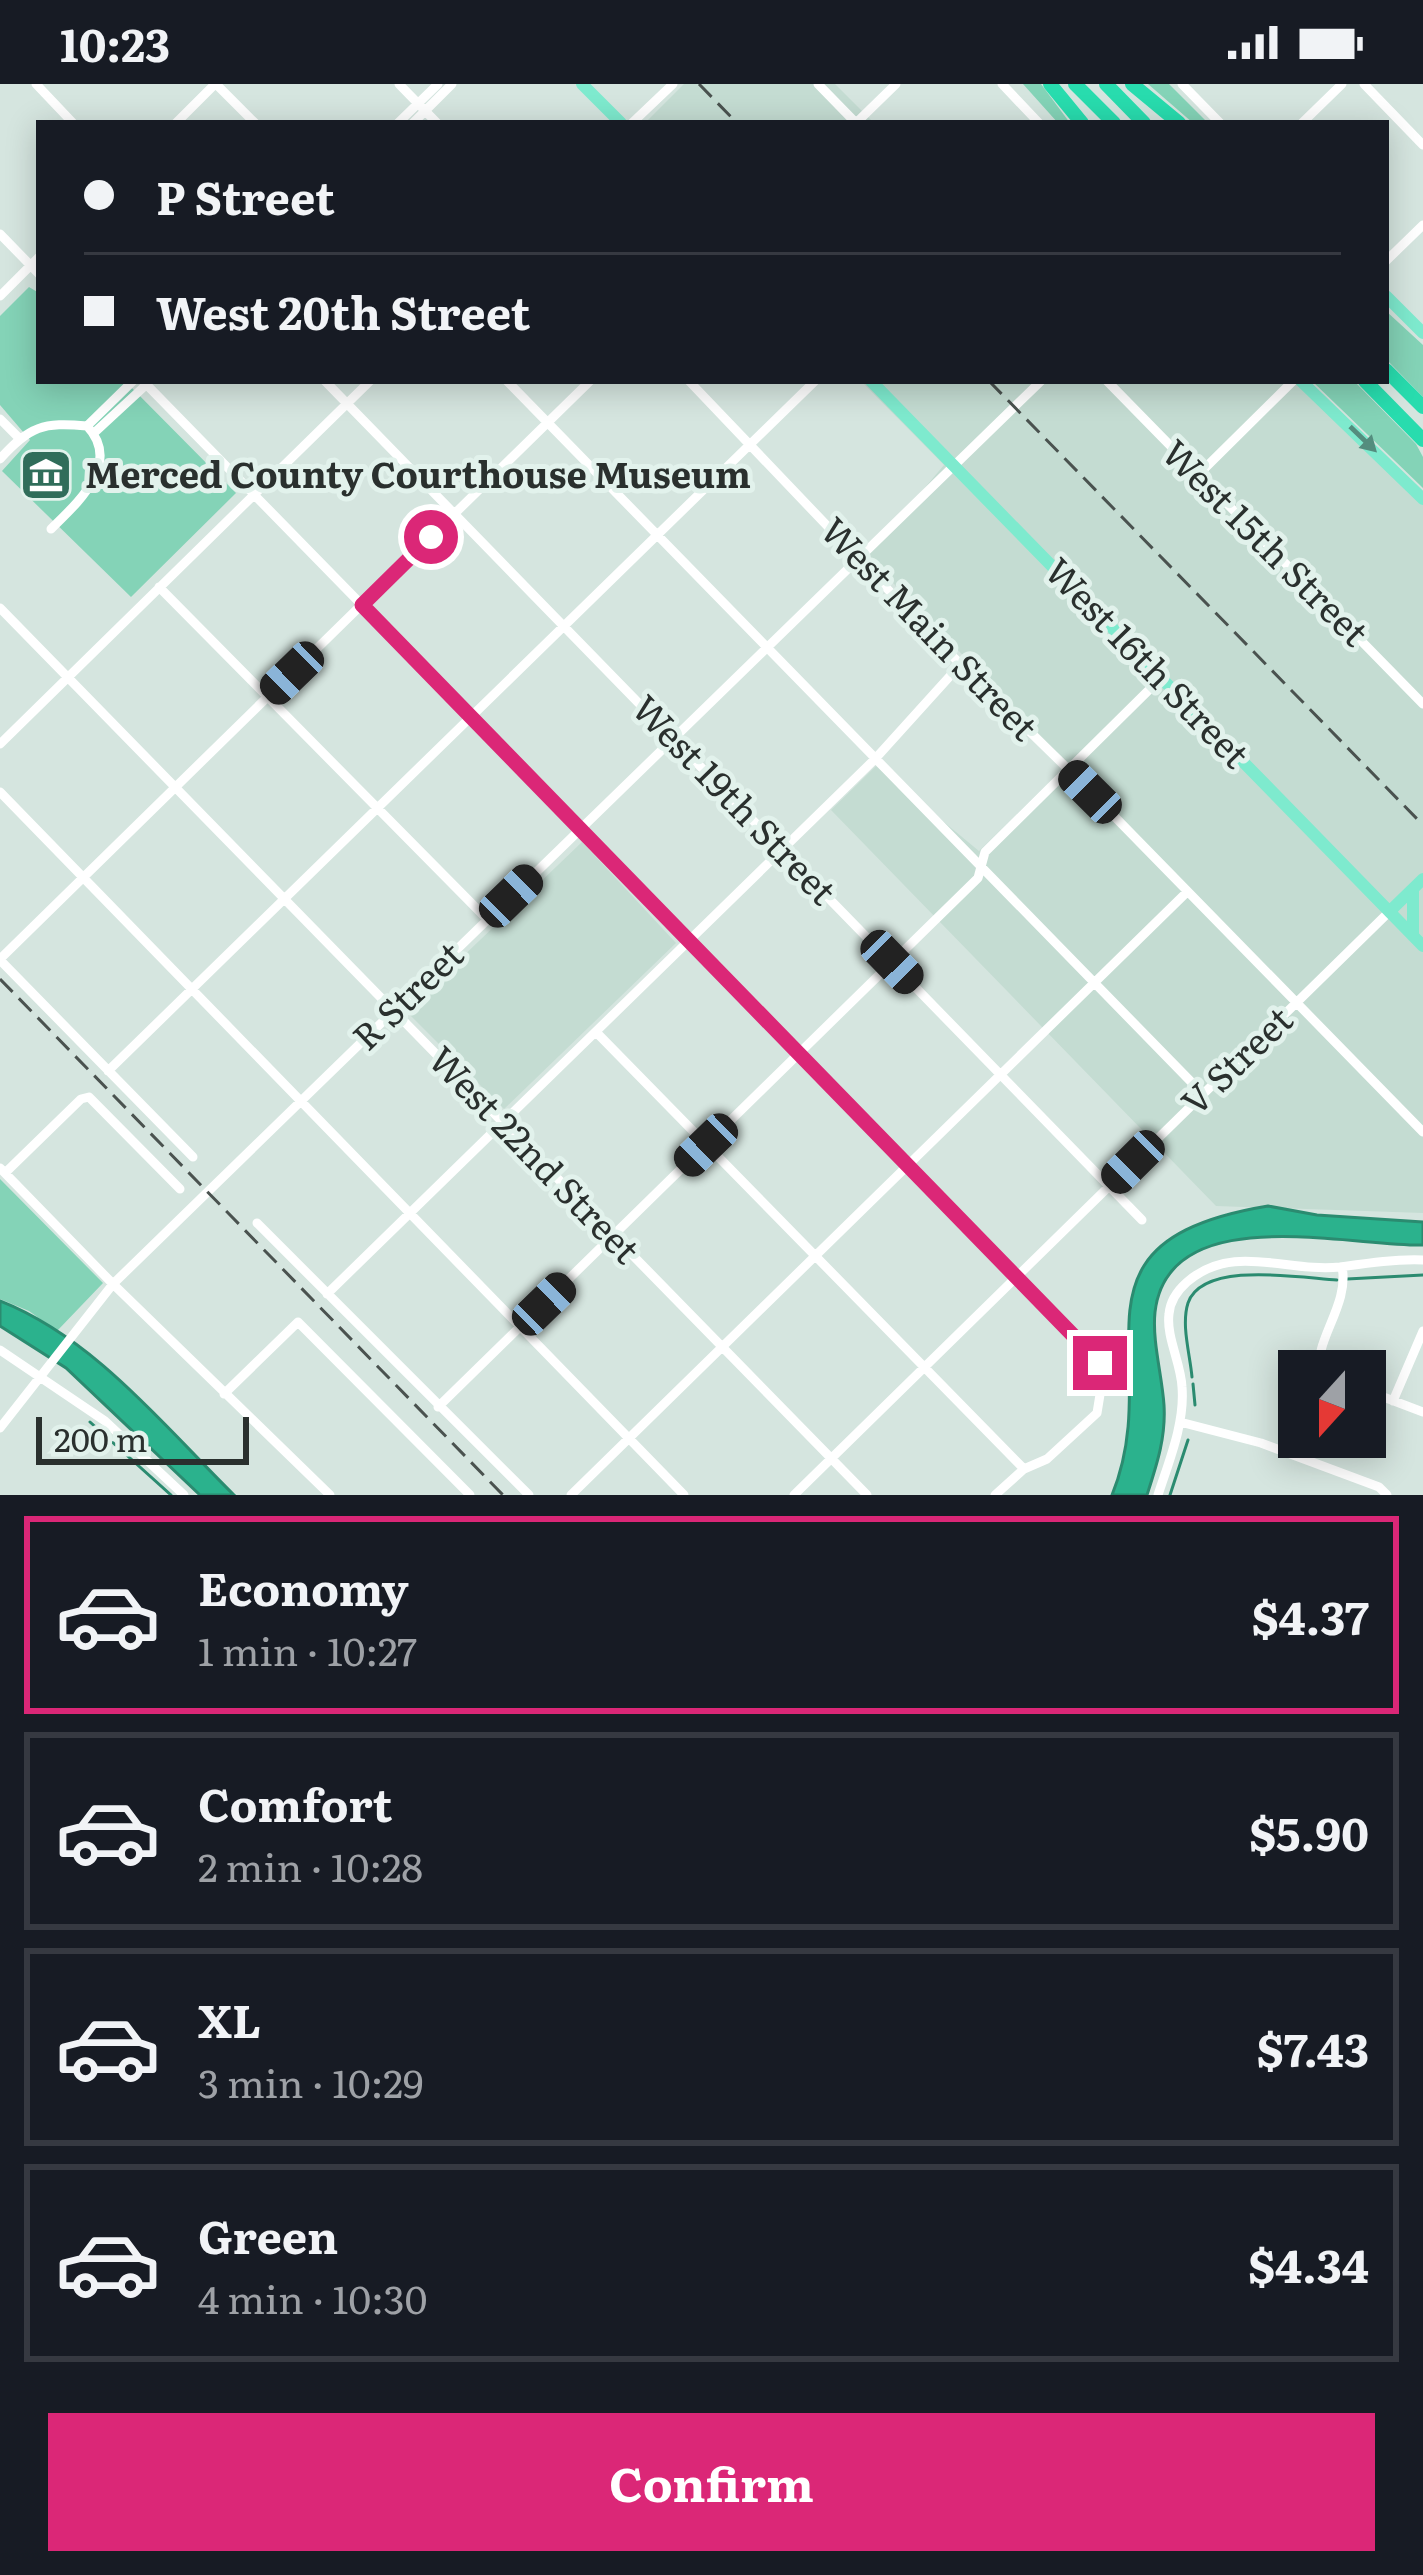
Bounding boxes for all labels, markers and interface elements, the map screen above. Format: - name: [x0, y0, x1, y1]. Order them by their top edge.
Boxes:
- text: 10:23: [60, 9, 170, 76]
- text: P Street: [156, 162, 335, 229]
- text: West 20th Street: [156, 277, 530, 344]
- one-way arrow: [1348, 424, 1377, 452]
- street label: West 15th Street: [1151, 426, 1382, 657]
- place label: Merced County Courthouse Museum: [85, 446, 751, 499]
- museum icon: Merced County Courthouse Museum: [18, 447, 74, 503]
- street label: West Main Street: [810, 504, 1052, 751]
- route start: [404, 510, 458, 564]
- street label: West 16th Street: [1034, 544, 1263, 779]
- car: [254, 635, 330, 711]
- street label: West 19th Street: [622, 681, 850, 916]
- car: [1052, 754, 1128, 830]
- car: [473, 858, 549, 934]
- car: [854, 924, 930, 1000]
- street label: R Street: [339, 927, 474, 1061]
- street label: V Street: [1168, 992, 1303, 1126]
- street label: West 22nd Street: [418, 1033, 654, 1274]
- car: [668, 1107, 744, 1183]
- car: [1095, 1124, 1171, 1200]
- car: [506, 1266, 582, 1342]
- route end: [1073, 1336, 1127, 1390]
- north arrow: [1278, 1350, 1386, 1458]
- map controls: [1278, 1350, 1386, 1458]
- scale bar: [36, 1411, 249, 1464]
- text: 200 m: [54, 1413, 148, 1462]
- text: Economy: [198, 1553, 409, 1620]
- icon: car: [54, 1561, 162, 1669]
- text: $4.37: [1252, 1582, 1369, 1649]
- text: 1 min · 10:27: [198, 1620, 417, 1678]
- text: Comfort: [198, 1769, 392, 1836]
- icon: car: [54, 1777, 162, 1885]
- text: $5.90: [1249, 1798, 1369, 1865]
- text: 2 min · 10:28: [198, 1836, 423, 1894]
- text: XL: [198, 1985, 261, 2052]
- icon: car: [54, 1993, 162, 2101]
- text: $7.43: [1257, 2014, 1369, 2081]
- text: 3 min · 10:29: [198, 2052, 423, 2110]
- text: Green: [198, 2201, 338, 2268]
- icon: car: [54, 2209, 162, 2317]
- text: $4.34: [1248, 2230, 1369, 2297]
- text: 4 min · 10:30: [198, 2268, 427, 2326]
- button: Confirm: [48, 2413, 1375, 2551]

